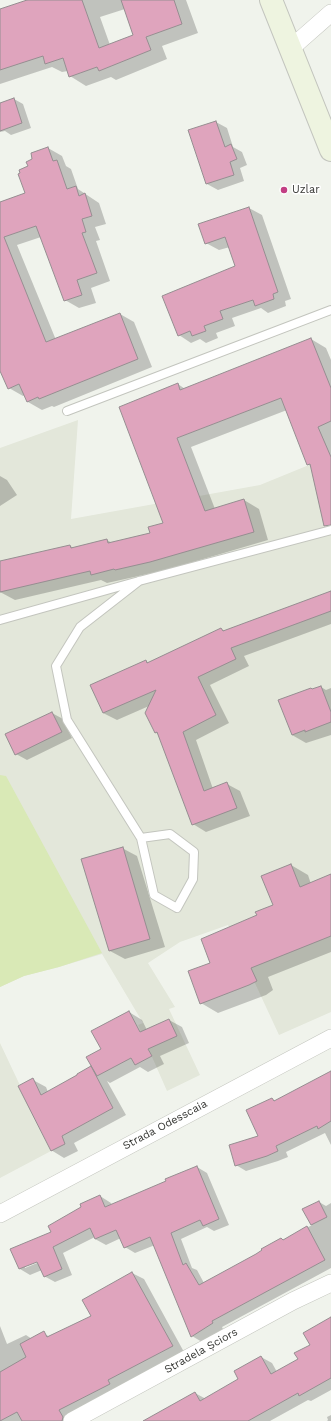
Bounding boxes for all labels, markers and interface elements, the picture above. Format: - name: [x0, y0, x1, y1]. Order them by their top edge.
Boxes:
- place label: Uzlar: [292, 183, 320, 197]
- marker: Uzlar: [279, 185, 289, 195]
- street label: Strada Odesscaia: [121, 1097, 209, 1153]
- street label: Stradela Șciors: [162, 1325, 240, 1377]

